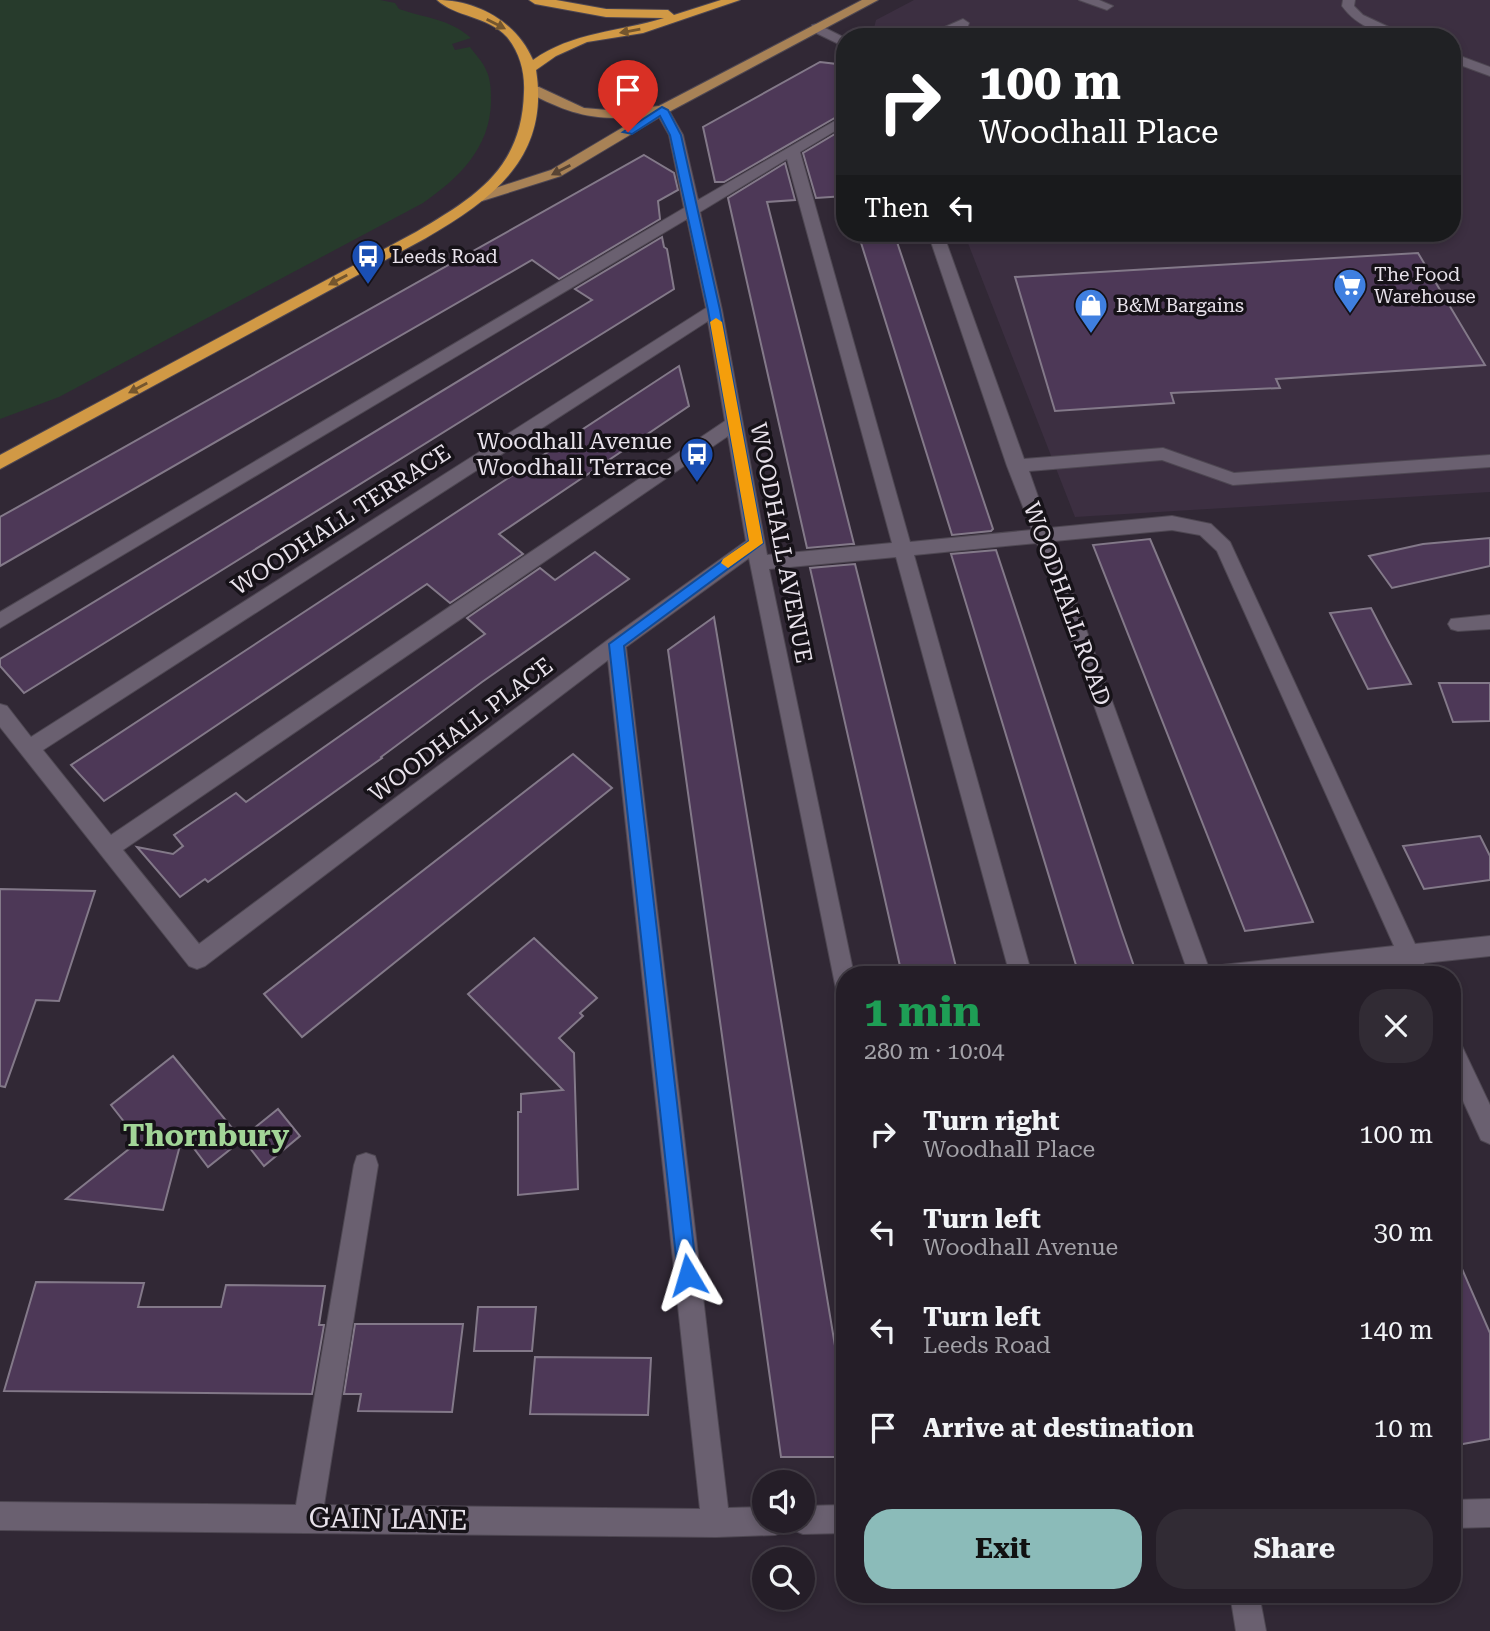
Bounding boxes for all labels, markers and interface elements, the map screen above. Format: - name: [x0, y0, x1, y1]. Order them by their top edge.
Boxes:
- one-way arrow: [486, 19, 506, 30]
- one-way arrow: [619, 26, 641, 37]
- text: 100 m: [979, 54, 1121, 111]
- icon: right: [864, 56, 955, 147]
- pin: [598, 60, 658, 132]
- icon: arrive: [609, 71, 647, 109]
- text: Woodhall Place: [979, 113, 1219, 151]
- one-way arrow: [551, 164, 571, 175]
- icon: left: [943, 189, 981, 227]
- text: Then: [864, 193, 929, 223]
- bus stop icon: Leeds Road: [349, 237, 387, 286]
- place label: Leeds Road: [392, 245, 498, 268]
- place label: The Food Warehouse: [1374, 263, 1476, 308]
- supermarket icon: The Food Warehouse: [1331, 266, 1369, 315]
- one-way arrow: [328, 274, 348, 286]
- shop icon: B&M Bargains: [1072, 286, 1110, 335]
- place label: B&M Bargains: [1116, 294, 1244, 317]
- one-way arrow: [128, 382, 147, 394]
- street label: WOODHALL AVENUE: [744, 421, 818, 665]
- place label: Woodhall Avenue Woodhall Terrace: [476, 428, 672, 481]
- bus stop icon: Woodhall Avenue Woodhall Terrace: [678, 435, 716, 484]
- street label: WOODHALL TERRACE: [226, 439, 456, 601]
- street label: WOODHALL ROAD: [1018, 499, 1116, 709]
- street label: WOODHALL PLACE: [364, 652, 558, 808]
- text: 1 min: [864, 987, 981, 1036]
- button: close: [1359, 989, 1433, 1063]
- text: 280 m · 10:04: [864, 1038, 1004, 1065]
- text: Turn right: [923, 1106, 1059, 1136]
- icon: right: [864, 1115, 902, 1153]
- district label: Thornbury: [123, 1118, 289, 1153]
- text: 100 m: [1359, 1119, 1433, 1149]
- text: Woodhall Place: [923, 1136, 1095, 1163]
- text: Turn left: [923, 1204, 1041, 1234]
- icon: left: [864, 1213, 902, 1251]
- text: 30 m: [1374, 1217, 1433, 1247]
- text: Woodhall Avenue: [923, 1234, 1118, 1261]
- position arrow: [651, 1238, 725, 1312]
- text: Turn left: [923, 1302, 1041, 1332]
- icon: left: [864, 1311, 902, 1349]
- text: 140 m: [1359, 1315, 1433, 1345]
- text: Leeds Road: [923, 1332, 1051, 1359]
- icon: arrive: [864, 1409, 902, 1447]
- text: Arrive at destination: [923, 1413, 1194, 1443]
- text: 10 m: [1374, 1413, 1433, 1443]
- map controls: [752, 1470, 815, 1610]
- button: sound: [752, 1470, 815, 1533]
- street label: GAIN LANE: [308, 1501, 468, 1537]
- button: Exit: [864, 1509, 1142, 1589]
- button: Share: [1156, 1509, 1433, 1589]
- button: search: [752, 1547, 815, 1610]

